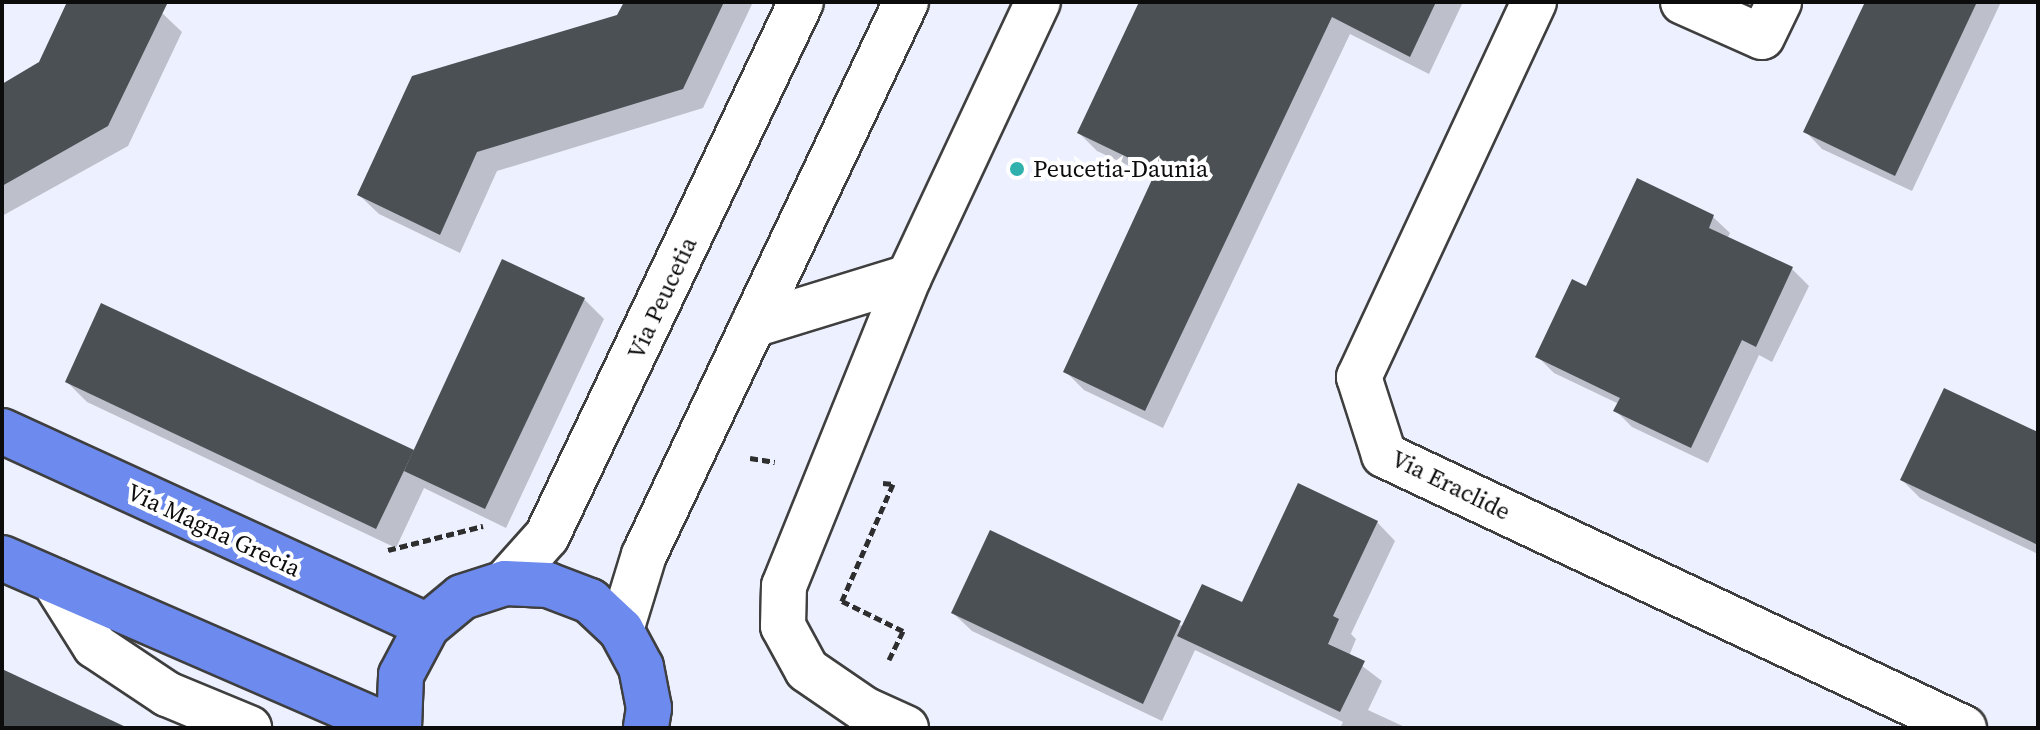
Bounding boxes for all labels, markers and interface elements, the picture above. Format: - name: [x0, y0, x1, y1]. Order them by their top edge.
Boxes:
- place label: Peucetia-Daunia: [1033, 155, 1208, 183]
- marker: Peucetia-Daunia: [1008, 160, 1026, 178]
- street label: Via Peucetia: [621, 232, 703, 364]
- street label: Via Eraclide: [1387, 444, 1515, 526]
- street label: Via Magna Grecia: [123, 477, 305, 583]

